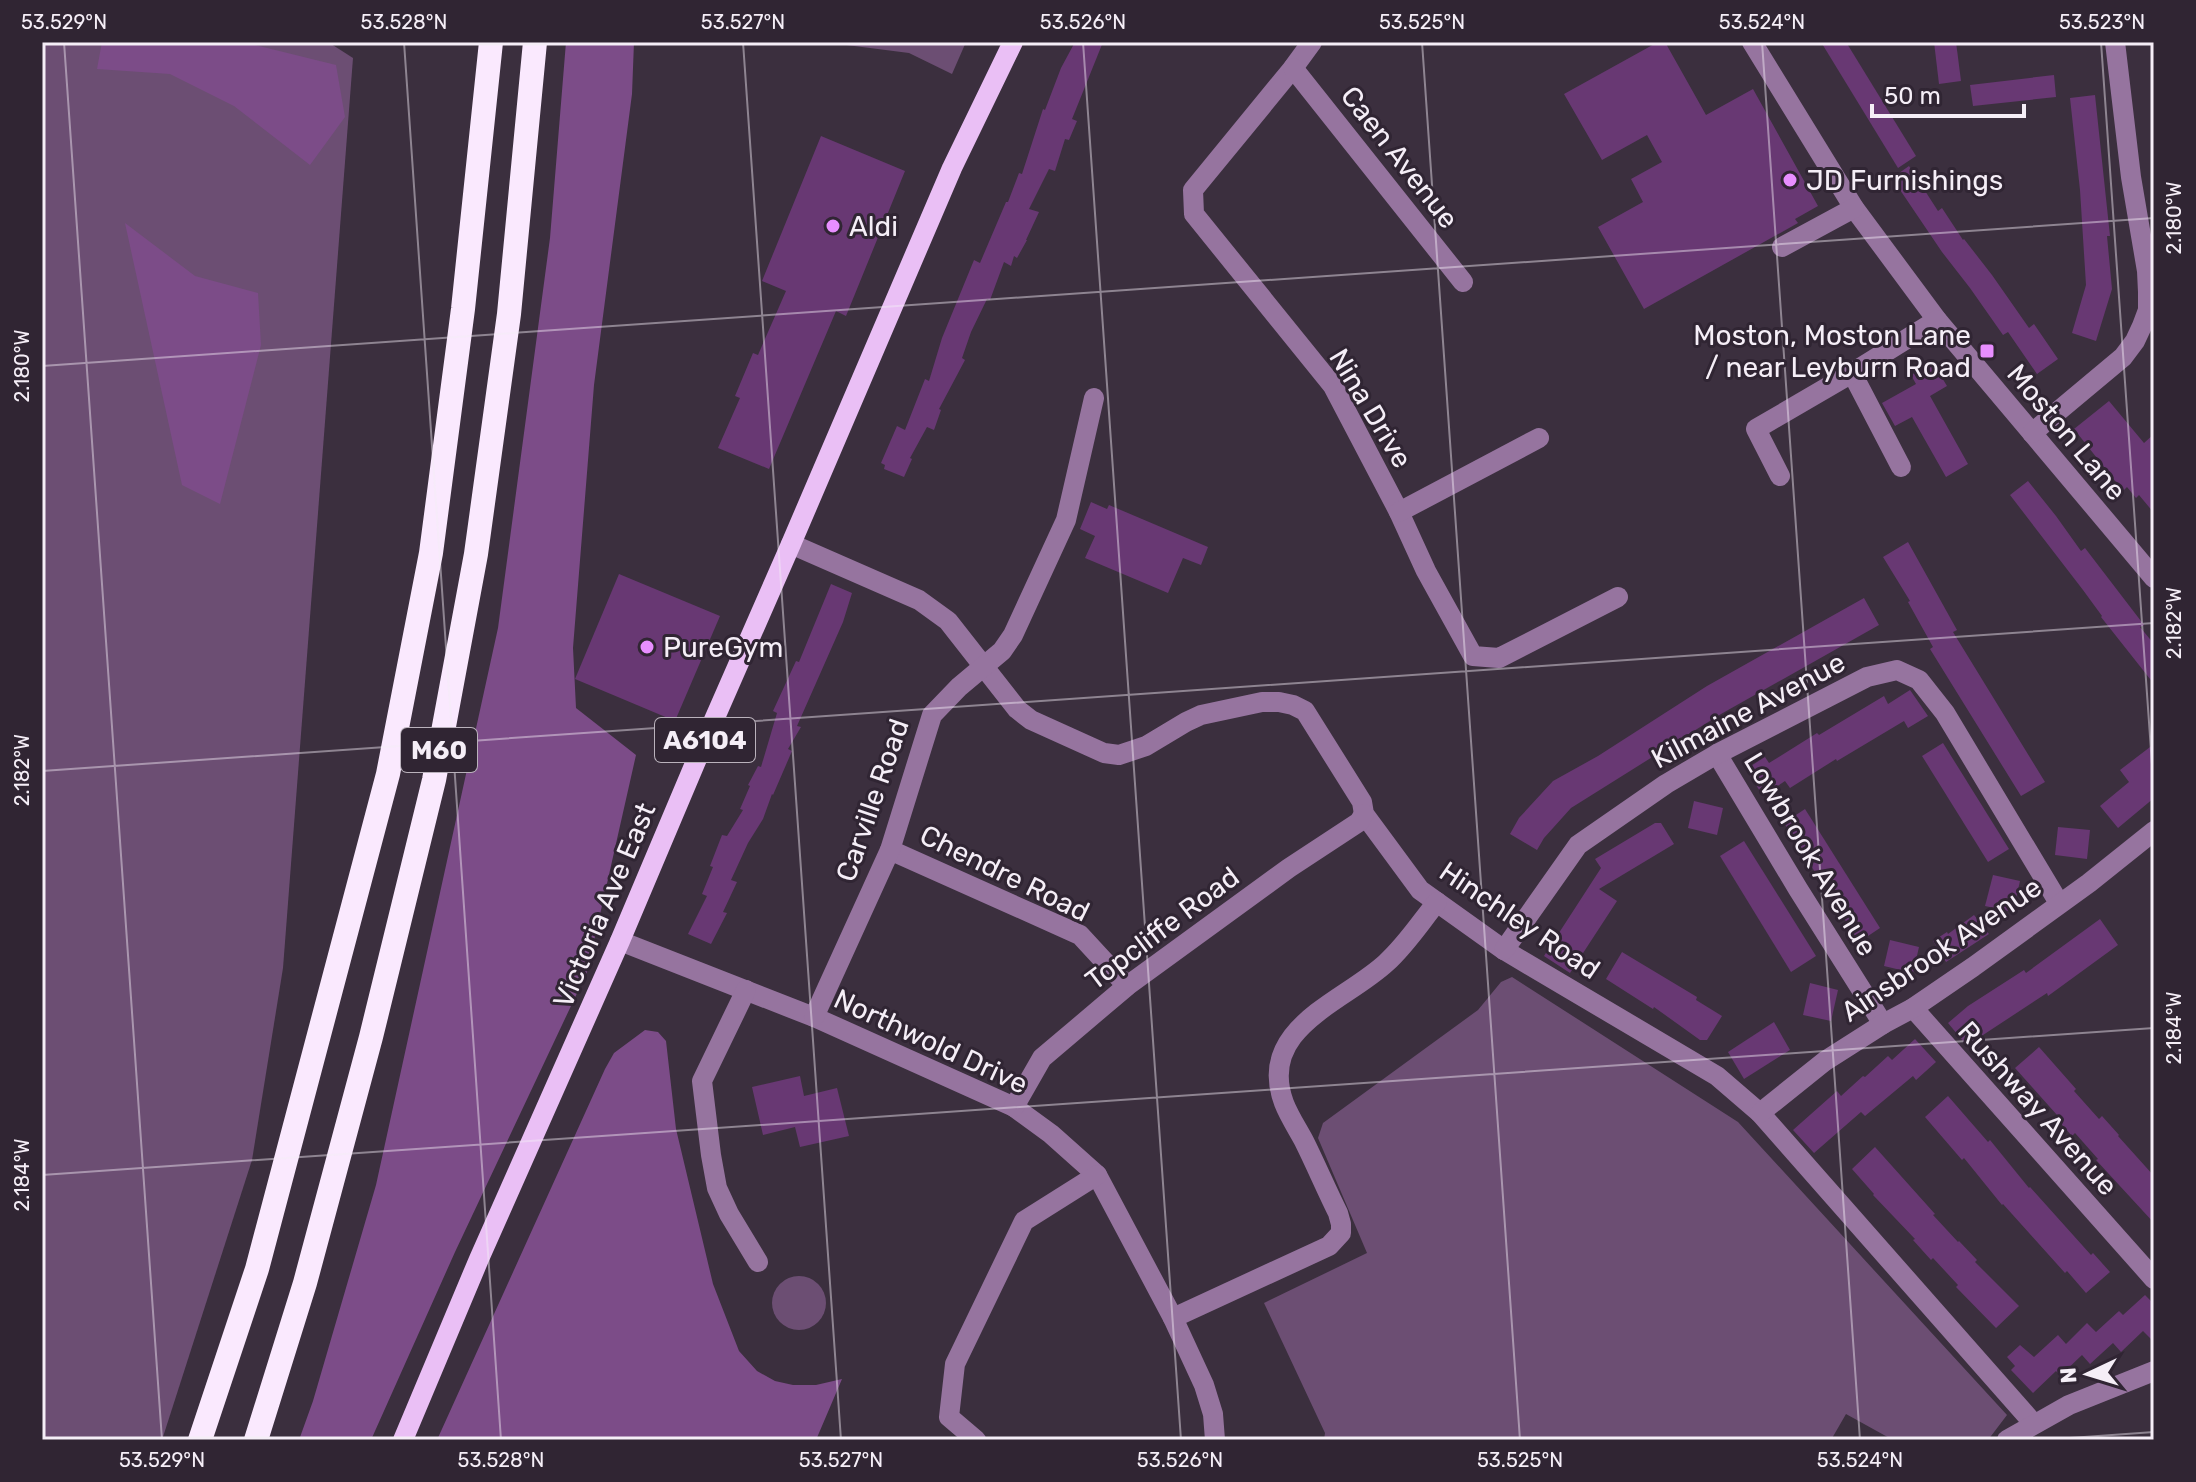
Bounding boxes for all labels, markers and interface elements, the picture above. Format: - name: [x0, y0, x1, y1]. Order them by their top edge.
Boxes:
- text: 53.529°N: [21, 10, 107, 34]
- text: 53.528°N: [361, 10, 447, 34]
- text: 53.527°N: [701, 10, 785, 34]
- text: 53.526°N: [1040, 10, 1126, 34]
- text: 53.525°N: [1379, 10, 1465, 34]
- text: 53.524°N: [1719, 10, 1805, 34]
- text: 53.523°N: [2059, 10, 2145, 34]
- scale bar: [1872, 68, 2024, 118]
- street label: Caen Avenue: [1334, 80, 1465, 235]
- text: 50 m: [1884, 82, 1941, 110]
- place label: JD Furnishings: [1806, 164, 2003, 197]
- marker: JD Furnishings: [1781, 171, 1799, 189]
- text: 2.180°W: [2162, 181, 2186, 255]
- place label: Aldi: [849, 210, 898, 243]
- marker: Aldi: [824, 217, 842, 235]
- place label: Moston, Moston Lane / near Leyburn Road: [1693, 319, 1971, 384]
- text: 2.180°W: [10, 329, 34, 403]
- marker: Moston, Moston Lane / near Leyburn Road: [1978, 342, 1996, 360]
- street label: Nina Drive: [1322, 343, 1419, 474]
- street label: Moston Lane: [2000, 358, 2133, 507]
- text: 2.182°W: [2162, 587, 2186, 659]
- place label: PureGym: [663, 631, 783, 664]
- marker: PureGym: [638, 638, 656, 656]
- street label: Kilmaine Avenue: [1646, 646, 1851, 775]
- street label: Carville Road: [829, 715, 916, 886]
- road number: A6104: [655, 718, 755, 762]
- road number: M60: [401, 728, 477, 772]
- text: 2.182°W: [10, 734, 34, 806]
- street label: Lowbrook Avenue: [1737, 747, 1884, 962]
- street label: Victoria Ave East: [546, 798, 663, 1013]
- street label: Chendre Road: [915, 818, 1095, 929]
- street label: Hinchley Road: [1433, 855, 1606, 986]
- street label: Topcliffe Road: [1079, 860, 1245, 997]
- street label: Ainsbrook Avenue: [1835, 870, 2048, 1029]
- street label: Northwold Drive: [829, 982, 1033, 1101]
- text: 2.184°W: [2162, 992, 2186, 1064]
- street label: Rushway Avenue: [1951, 1015, 2124, 1202]
- text: 2.184°W: [10, 1139, 34, 1211]
- north arrow: [2048, 1334, 2128, 1414]
- text: N: [2055, 1367, 2083, 1384]
- text: 53.529°N: [119, 1448, 205, 1472]
- text: 53.528°N: [458, 1448, 544, 1472]
- text: 53.527°N: [799, 1448, 883, 1472]
- text: 53.526°N: [1137, 1448, 1223, 1472]
- text: 53.525°N: [1477, 1448, 1563, 1472]
- text: 53.524°N: [1817, 1448, 1903, 1472]

